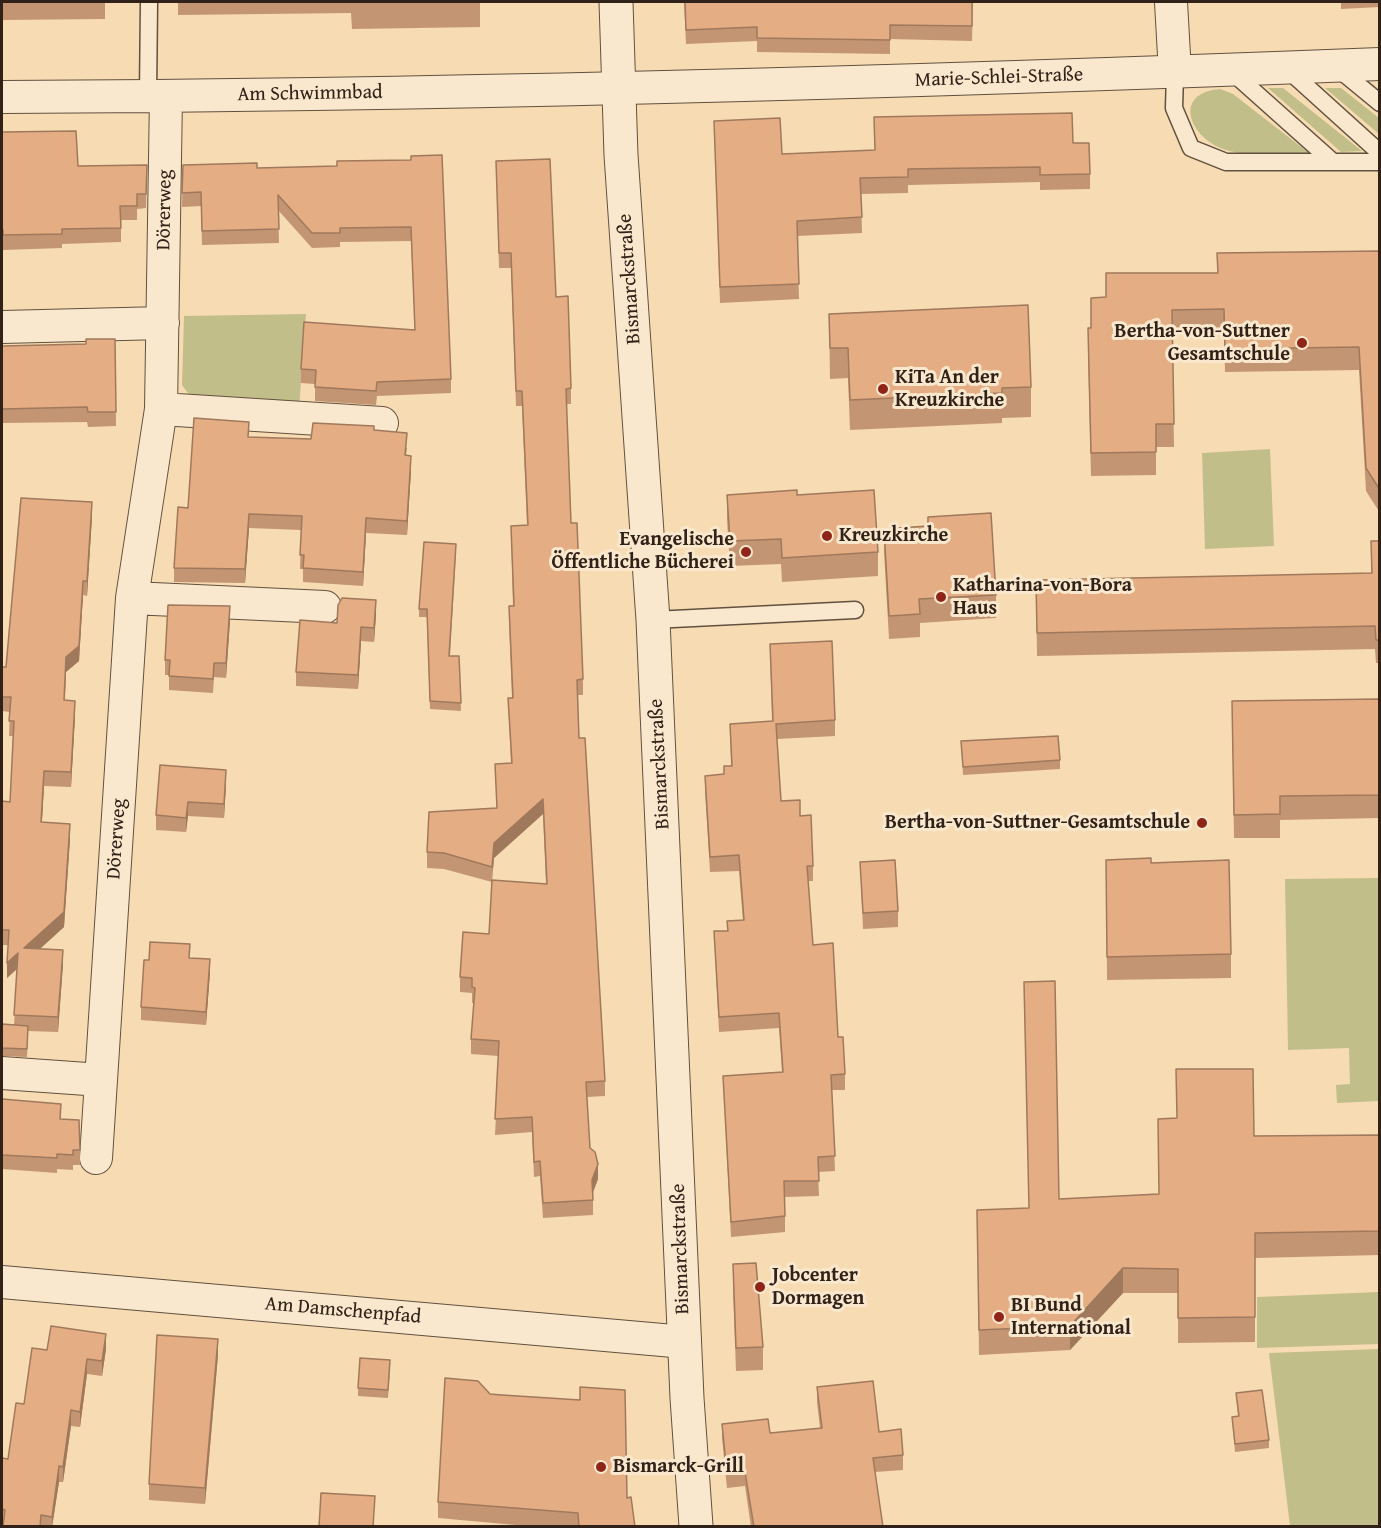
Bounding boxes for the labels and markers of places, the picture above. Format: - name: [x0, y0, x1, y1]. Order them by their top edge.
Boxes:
- place label: Bertha-von-Suttner Gesamtschule: [1114, 320, 1290, 367]
- marker: Bertha-von-Suttner Gesamtschule: [1295, 336, 1309, 350]
- place label: KiTa An der Kreuzkirche: [895, 366, 1004, 413]
- marker: KiTa An der Kreuzkirche: [876, 382, 890, 396]
- place label: Kreuzkirche: [839, 524, 948, 548]
- place label: Evangelische Öffentliche Bücherei: [552, 528, 734, 575]
- marker: Kreuzkirche: [820, 529, 834, 543]
- marker: Evangelische Öffentliche Bücherei: [739, 545, 753, 559]
- place label: Katharina-von-Bora Haus: [953, 574, 1132, 621]
- marker: Katharina-von-Bora Haus: [934, 590, 948, 604]
- place label: Bertha-von-Suttner-Gesamtschule: [885, 811, 1190, 835]
- marker: Bertha-von-Suttner-Gesamtschule: [1195, 816, 1209, 830]
- place label: Jobcenter Dormagen: [772, 1264, 864, 1311]
- marker: Jobcenter Dormagen: [753, 1280, 767, 1294]
- place label: BI Bund International: [1011, 1294, 1131, 1341]
- marker: BI Bund International: [992, 1310, 1006, 1324]
- place label: Bismarck-Grill: [613, 1455, 744, 1479]
- marker: Bismarck-Grill: [594, 1460, 608, 1474]

